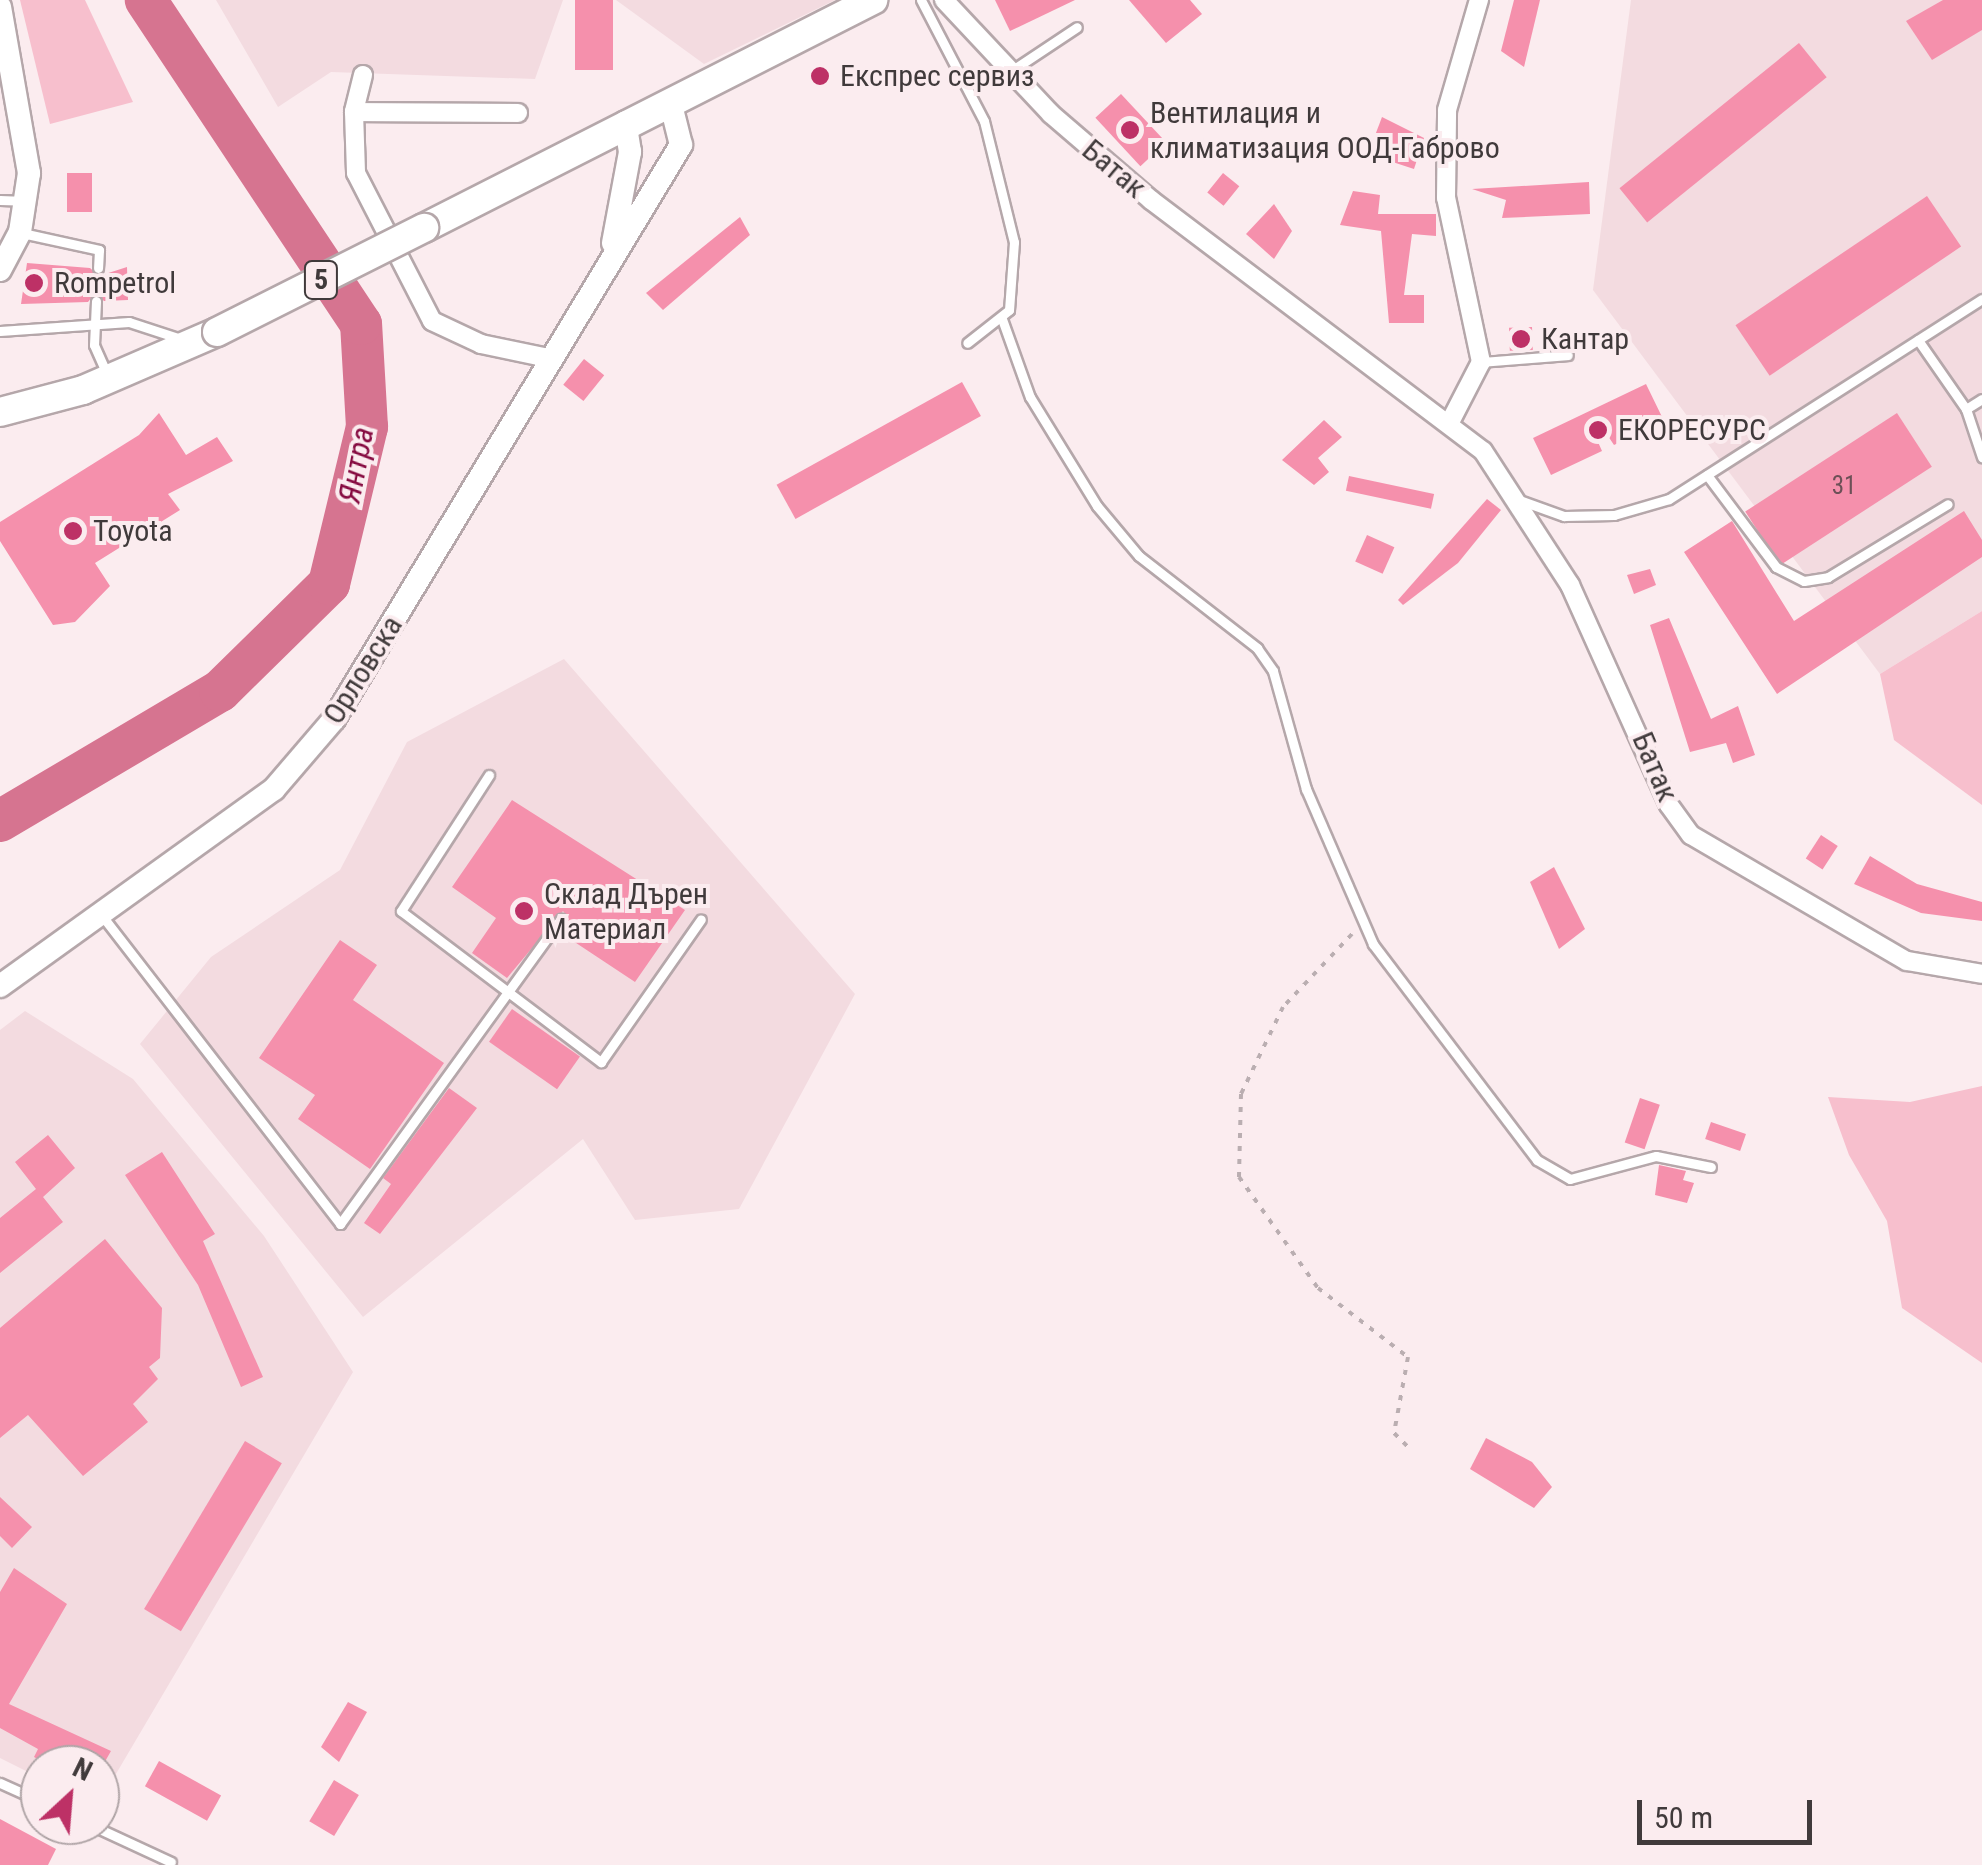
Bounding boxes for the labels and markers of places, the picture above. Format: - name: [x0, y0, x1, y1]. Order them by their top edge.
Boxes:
- place label: Експрес сервиз: [840, 58, 1034, 94]
- marker: Експрес сервиз: [809, 65, 831, 87]
- place label: Вентилация и климатизация ООД-Габрово: [1150, 95, 1500, 166]
- marker: Вентилация и климатизация ООД-Габрово: [1119, 119, 1141, 141]
- place label: Rompetrol: [54, 265, 176, 301]
- marker: Rompetrol: [23, 272, 45, 294]
- place label: Кантар: [1541, 321, 1629, 357]
- marker: Кантар: [1510, 328, 1532, 350]
- place label: ЕКОРЕСУРС: [1618, 412, 1766, 448]
- marker: ЕКОРЕСУРС: [1587, 419, 1609, 441]
- place label: Toyota: [93, 513, 173, 549]
- marker: Toyota: [62, 520, 84, 542]
- place label: Склад Дърен Материал: [544, 876, 708, 946]
- marker: Склад Дърен Материал: [513, 900, 535, 922]

